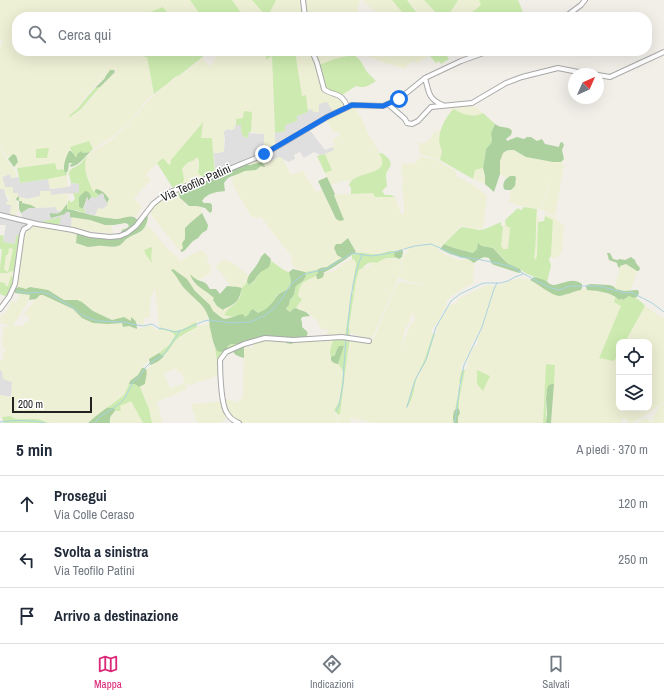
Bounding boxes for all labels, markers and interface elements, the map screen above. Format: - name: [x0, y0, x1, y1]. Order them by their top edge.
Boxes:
- search box: [12, 12, 652, 56]
- icon: search: [26, 23, 48, 45]
- text: Cerca qui: [58, 24, 111, 45]
- north arrow: [568, 68, 604, 104]
- route start: [390, 90, 408, 108]
- route end: [255, 145, 273, 163]
- street label: Via Teofilo Patini: [159, 161, 233, 205]
- map controls: [616, 339, 652, 411]
- button: locate: [616, 339, 652, 375]
- button: layers: [616, 375, 652, 411]
- scale bar: [12, 395, 92, 414]
- text: 200 m: [18, 397, 43, 411]
- text: 5 min: [16, 438, 52, 461]
- text: A piedi · 370 m: [576, 441, 648, 458]
- text: Prosegui: [54, 485, 107, 506]
- icon: ahead: [16, 493, 38, 515]
- text: 120 m: [618, 495, 648, 512]
- text: Via Colle Ceraso: [54, 506, 134, 523]
- text: Svolta a sinistra: [54, 541, 148, 562]
- icon: left: [16, 549, 38, 571]
- text: 250 m: [618, 551, 648, 568]
- text: Via Teofilo Patini: [54, 562, 135, 579]
- icon: arrive: [16, 605, 38, 627]
- text: Arrivo a destinazione: [54, 605, 178, 626]
- tab: Mappa: [94, 653, 122, 691]
- tab: Indicazioni: [310, 653, 354, 691]
- tab: Salvati: [542, 653, 570, 691]

